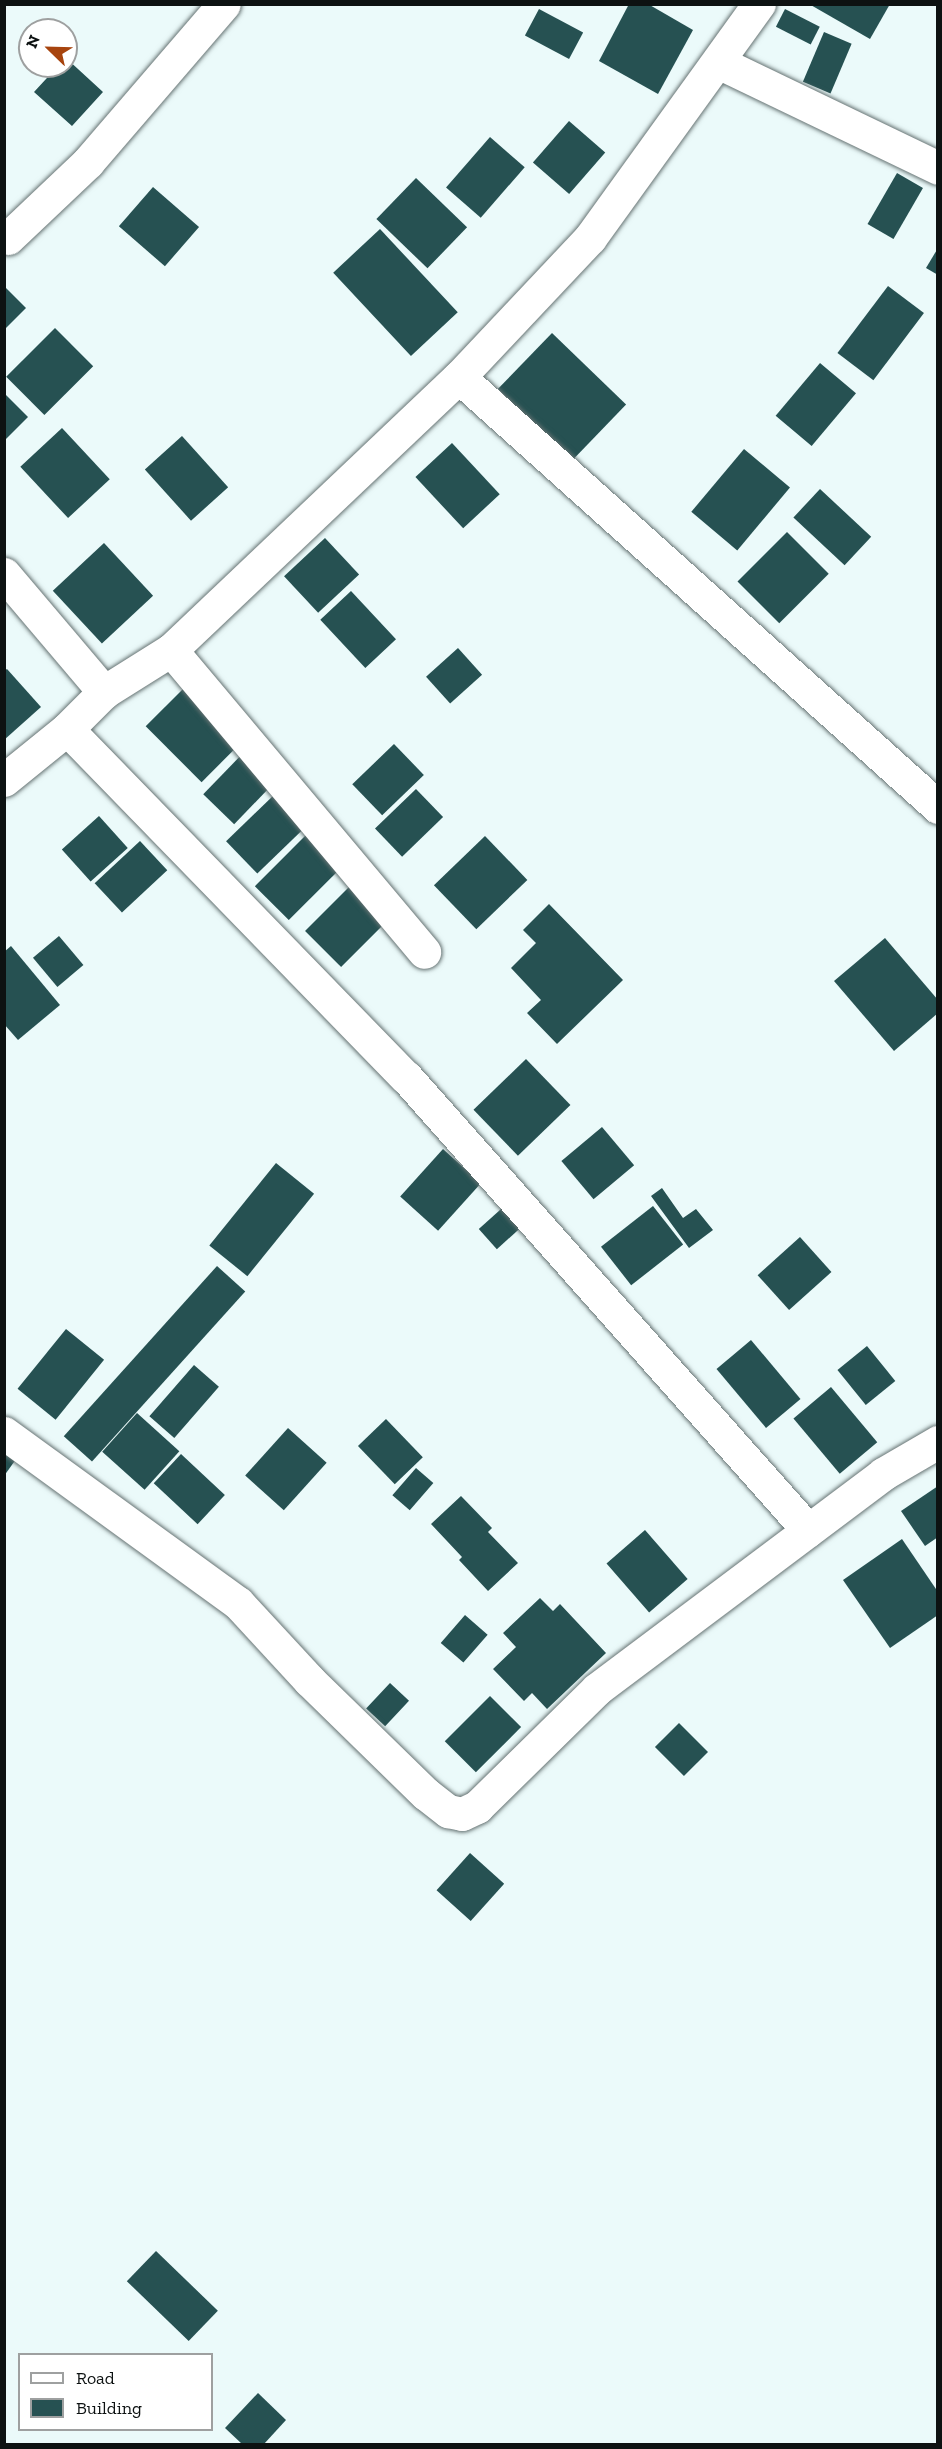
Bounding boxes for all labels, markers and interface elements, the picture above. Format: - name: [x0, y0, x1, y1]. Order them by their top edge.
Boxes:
- north arrow: [18, 18, 78, 78]
- text: N: [22, 32, 44, 51]
- legend: [18, 2353, 213, 2431]
- text: Road: [76, 2367, 115, 2389]
- text: Building: [76, 2397, 142, 2419]

